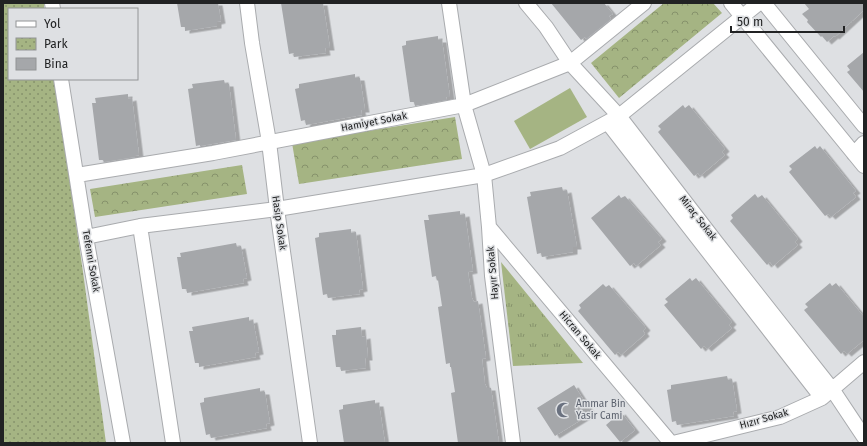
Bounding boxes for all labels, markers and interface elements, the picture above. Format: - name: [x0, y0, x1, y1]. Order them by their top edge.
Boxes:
- legend: [8, 8, 138, 80]
- scale bar: [731, 8, 844, 34]
- text: 50 m: [737, 15, 763, 29]
- text: Yol: [44, 17, 61, 31]
- text: Park: [44, 37, 68, 51]
- text: Bina: [44, 57, 68, 71]
- street label: Hamiyet Sokak: [340, 110, 409, 134]
- street label: Miraç Sokak: [677, 193, 720, 244]
- street label: Hasip Sokak: [269, 195, 289, 252]
- street label: Tefenni Sokak: [80, 229, 103, 294]
- street label: Hayır Sokak: [485, 245, 501, 300]
- street label: Hicran Sokak: [557, 309, 604, 362]
- place label: Ammar Bin Yasir Cami: [576, 398, 626, 422]
- mosque icon: Ammar Bin Yasir Cami: [555, 401, 573, 419]
- street label: Hızır Sokak: [738, 406, 791, 432]

